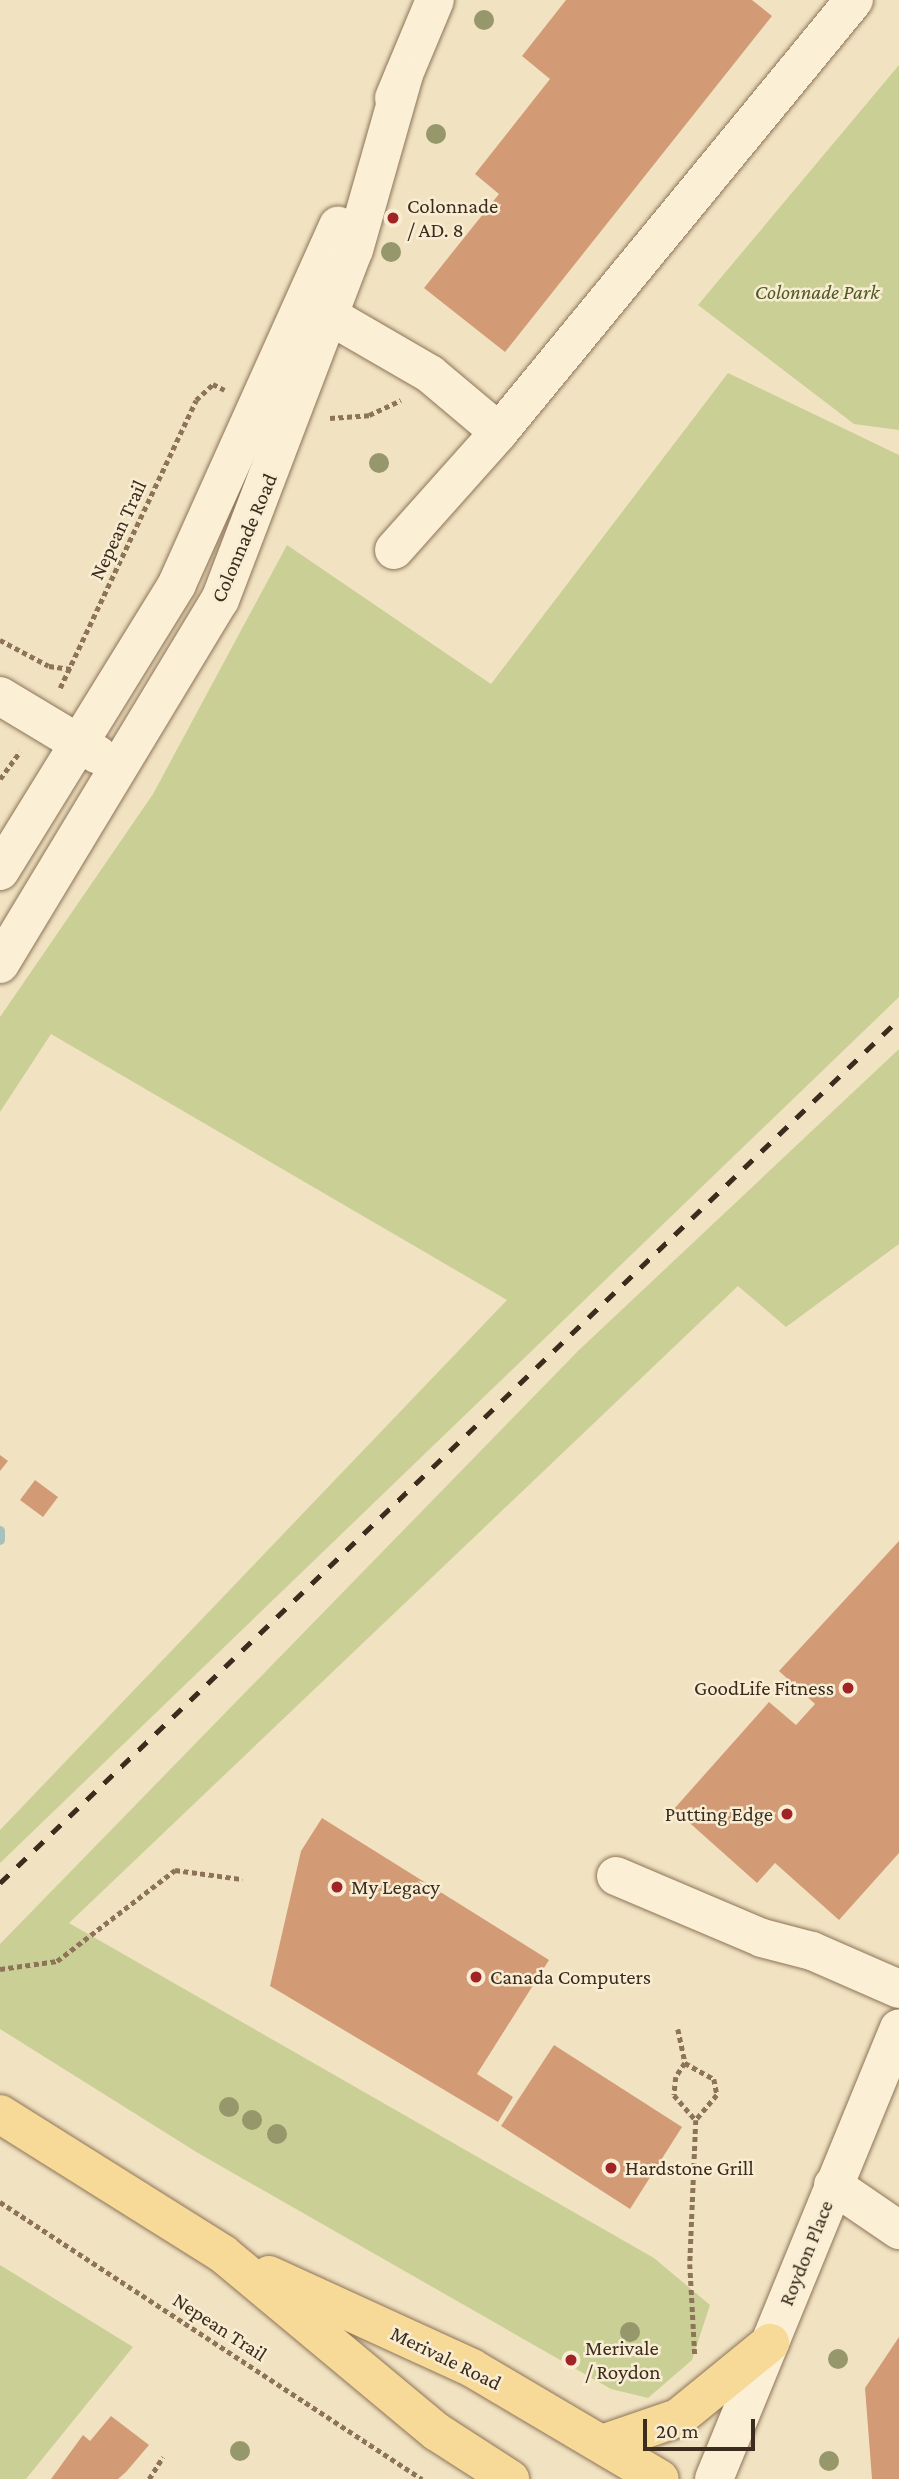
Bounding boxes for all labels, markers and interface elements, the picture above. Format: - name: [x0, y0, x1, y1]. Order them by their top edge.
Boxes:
- place label: Colonnade / AD. 8: [407, 193, 498, 243]
- marker: Colonnade / AD. 8: [385, 210, 401, 226]
- park label: Colonnade Park: [755, 279, 879, 305]
- street label: Colonnade Road: [205, 470, 283, 606]
- street label: Nepean Trail: [84, 476, 152, 584]
- place label: GoodLife Fitness: [694, 1675, 834, 1701]
- marker: GoodLife Fitness: [840, 1680, 856, 1696]
- place label: Putting Edge: [665, 1801, 773, 1827]
- marker: Putting Edge: [779, 1806, 795, 1822]
- place label: My Legacy: [351, 1874, 440, 1900]
- marker: My Legacy: [329, 1879, 345, 1895]
- place label: Canada Computers: [490, 1964, 651, 1990]
- marker: Canada Computers: [468, 1969, 484, 1985]
- place label: Hardstone Grill: [625, 2155, 754, 2181]
- marker: Hardstone Grill: [603, 2160, 619, 2176]
- street label: Roydon Place: [773, 2197, 839, 2309]
- street label: Nepean Trail: [168, 2287, 272, 2367]
- street label: Merivale Road: [386, 2320, 506, 2396]
- place label: Merivale / Roydon: [585, 2335, 660, 2385]
- marker: Merivale / Roydon: [563, 2352, 579, 2368]
- scale bar: [647, 2406, 759, 2450]
- text: 20 m: [656, 2419, 699, 2443]

